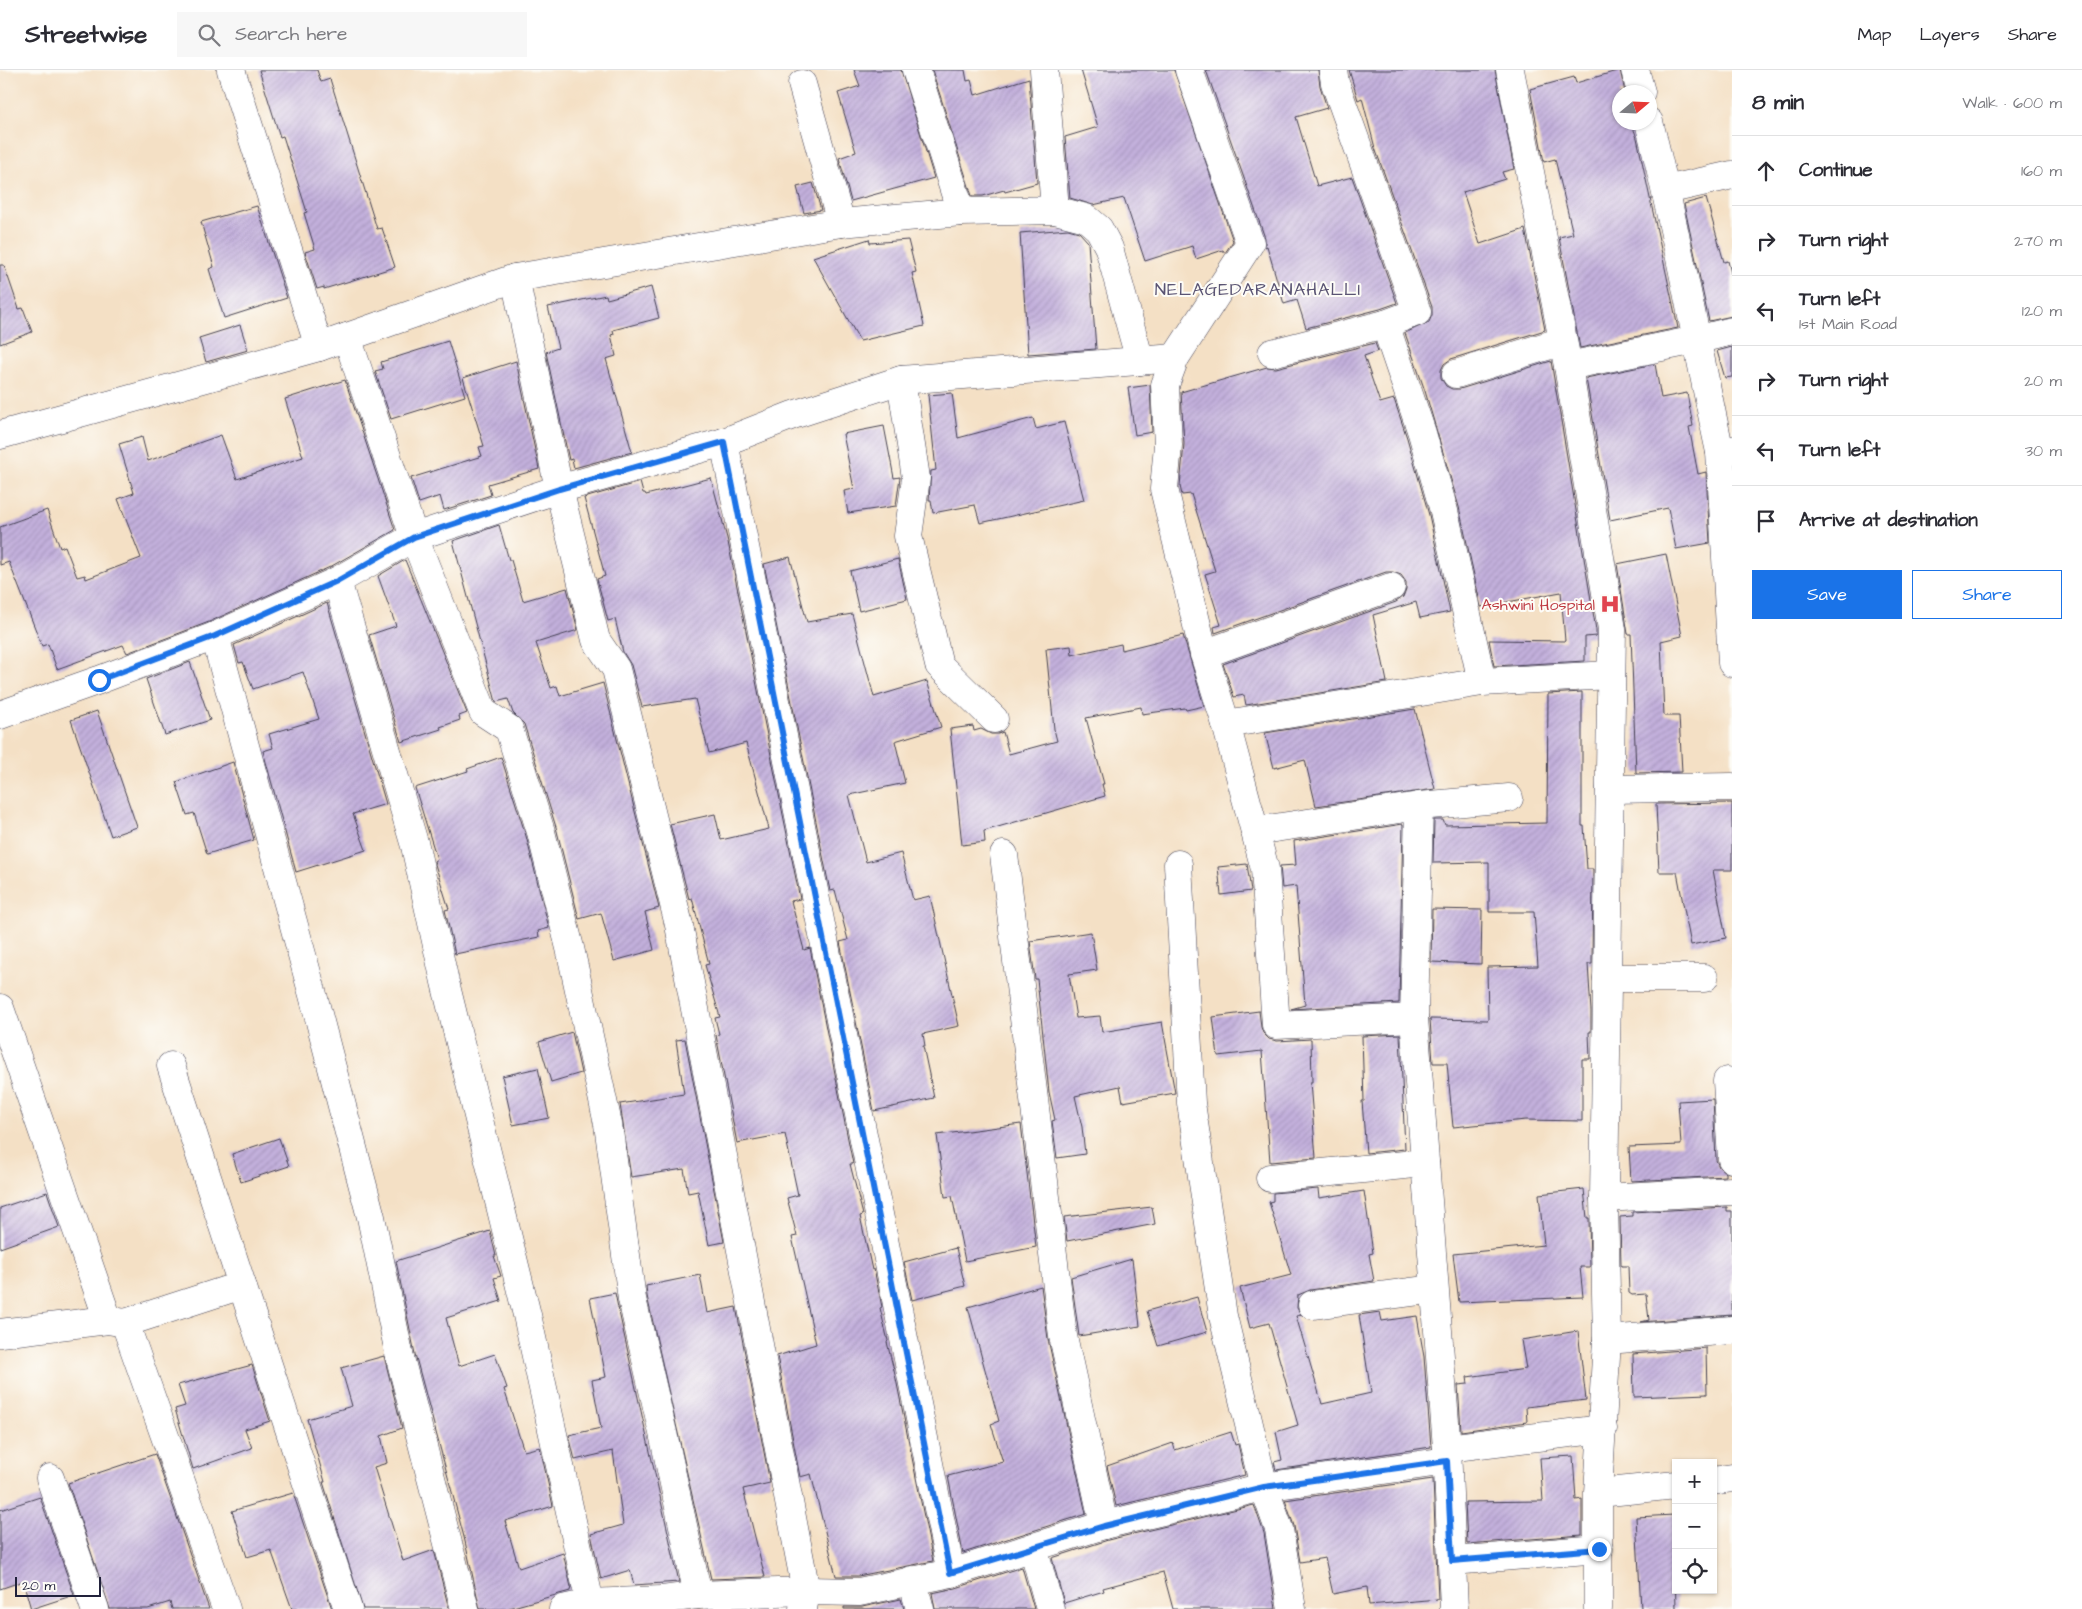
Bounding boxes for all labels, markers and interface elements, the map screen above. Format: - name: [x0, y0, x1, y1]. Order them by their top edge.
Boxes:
- search box: [177, 12, 527, 57]
- text: Streetwise: [25, 18, 147, 52]
- icon: search: [195, 21, 223, 49]
- text: Search here: [235, 21, 347, 48]
- text: Map: [1857, 22, 1891, 47]
- text: Layers: [1919, 22, 1980, 47]
- text: Share: [2008, 22, 2057, 47]
- north arrow: [1612, 85, 1657, 130]
- text: 8 min: [1752, 88, 1804, 117]
- text: Walk · 600 m: [1962, 92, 2062, 114]
- icon: ahead: [1752, 157, 1780, 185]
- text: Continue: [1799, 157, 1873, 184]
- text: 160 m: [2021, 160, 2062, 182]
- icon: right: [1752, 227, 1780, 255]
- text: Turn right: [1799, 227, 1888, 254]
- text: 270 m: [2014, 230, 2062, 252]
- district label: NELAGEDARANAHALLI: [1155, 277, 1361, 302]
- text: Turn left: [1799, 286, 1880, 313]
- icon: left: [1752, 297, 1780, 325]
- text: 120 m: [2022, 300, 2062, 322]
- text: 1st Main Road: [1799, 313, 1897, 335]
- icon: right: [1752, 367, 1780, 395]
- text: Turn right: [1799, 367, 1888, 394]
- text: 20 m: [2024, 370, 2062, 392]
- icon: left: [1752, 437, 1780, 465]
- text: Turn left: [1799, 437, 1880, 464]
- text: 30 m: [2025, 440, 2062, 462]
- icon: arrive: [1752, 507, 1780, 535]
- text: Arrive at destination: [1799, 507, 1978, 534]
- button: Save: [1752, 570, 1902, 619]
- button: Share: [1912, 570, 2062, 619]
- hospital icon: Ashwini Hospital: [1599, 593, 1621, 615]
- place label: Ashwini Hospital: [1481, 594, 1595, 616]
- route start: [88, 669, 111, 692]
- map controls: [1672, 1459, 1717, 1594]
- button: +: [1672, 1459, 1717, 1504]
- button: −: [1672, 1504, 1717, 1549]
- route end: [1588, 1538, 1611, 1561]
- button: locate: [1672, 1549, 1717, 1594]
- scale bar: [15, 1574, 101, 1597]
- text: 20 m: [22, 1576, 55, 1596]

